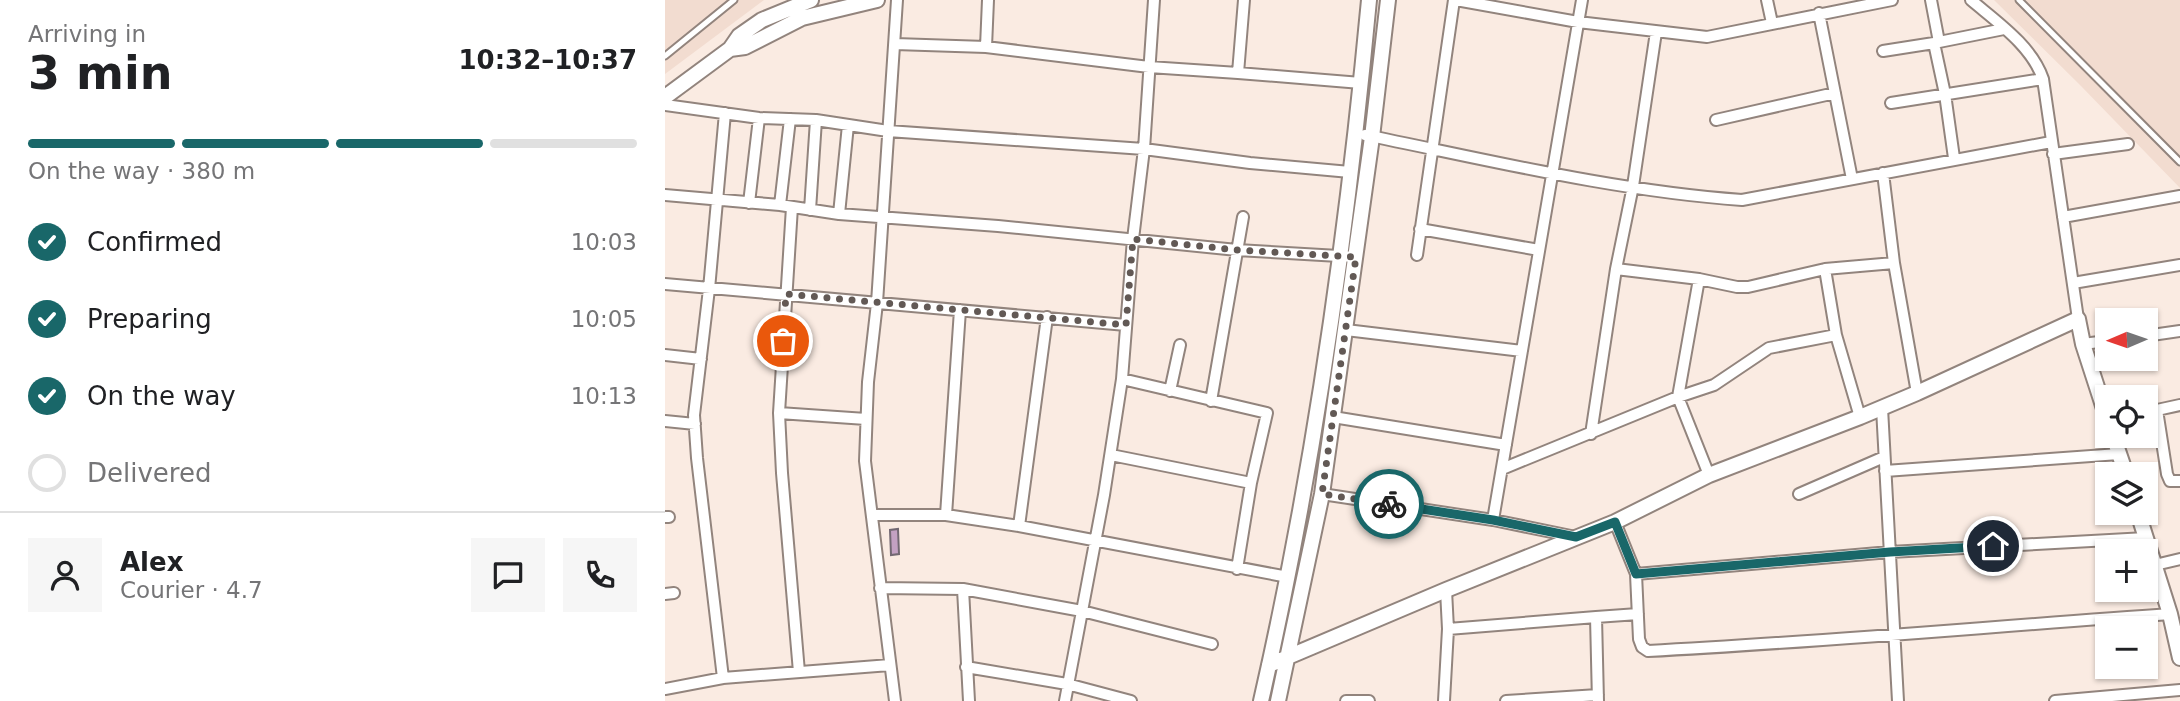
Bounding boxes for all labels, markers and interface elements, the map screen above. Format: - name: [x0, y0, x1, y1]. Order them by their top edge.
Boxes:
- text: Arriving in: [28, 21, 146, 47]
- text: 10:32–10:37: [458, 45, 637, 75]
- text: 3 min: [28, 46, 172, 100]
- text: On the way · 380 m: [28, 158, 255, 184]
- icon: check: [28, 223, 66, 261]
- text: Confirmed: [87, 227, 222, 257]
- text: 10:03: [571, 229, 637, 255]
- icon: check: [28, 300, 66, 338]
- text: Preparing: [87, 304, 212, 334]
- text: 10:05: [571, 306, 637, 332]
- north arrow: [2095, 308, 2158, 371]
- map controls: [2095, 308, 2158, 679]
- pin: [753, 311, 813, 371]
- icon: bag: [764, 322, 802, 360]
- icon: check: [28, 377, 66, 415]
- text: On the way: [87, 381, 236, 411]
- text: 10:13: [571, 383, 637, 409]
- button: locate: [2095, 385, 2158, 448]
- text: Delivered: [87, 458, 211, 488]
- button: layers: [2095, 462, 2158, 525]
- courier: [1354, 469, 1424, 539]
- icon: bike: [1370, 485, 1408, 523]
- pin: [1963, 516, 2023, 576]
- icon: home: [1974, 527, 2012, 565]
- button: person: [28, 538, 102, 612]
- button: chat: [471, 538, 545, 612]
- button: phone: [563, 538, 637, 612]
- button: +: [2095, 539, 2158, 602]
- text: Alex: [120, 547, 183, 577]
- text: Courier · 4.7: [120, 577, 263, 603]
- button: −: [2095, 616, 2158, 679]

